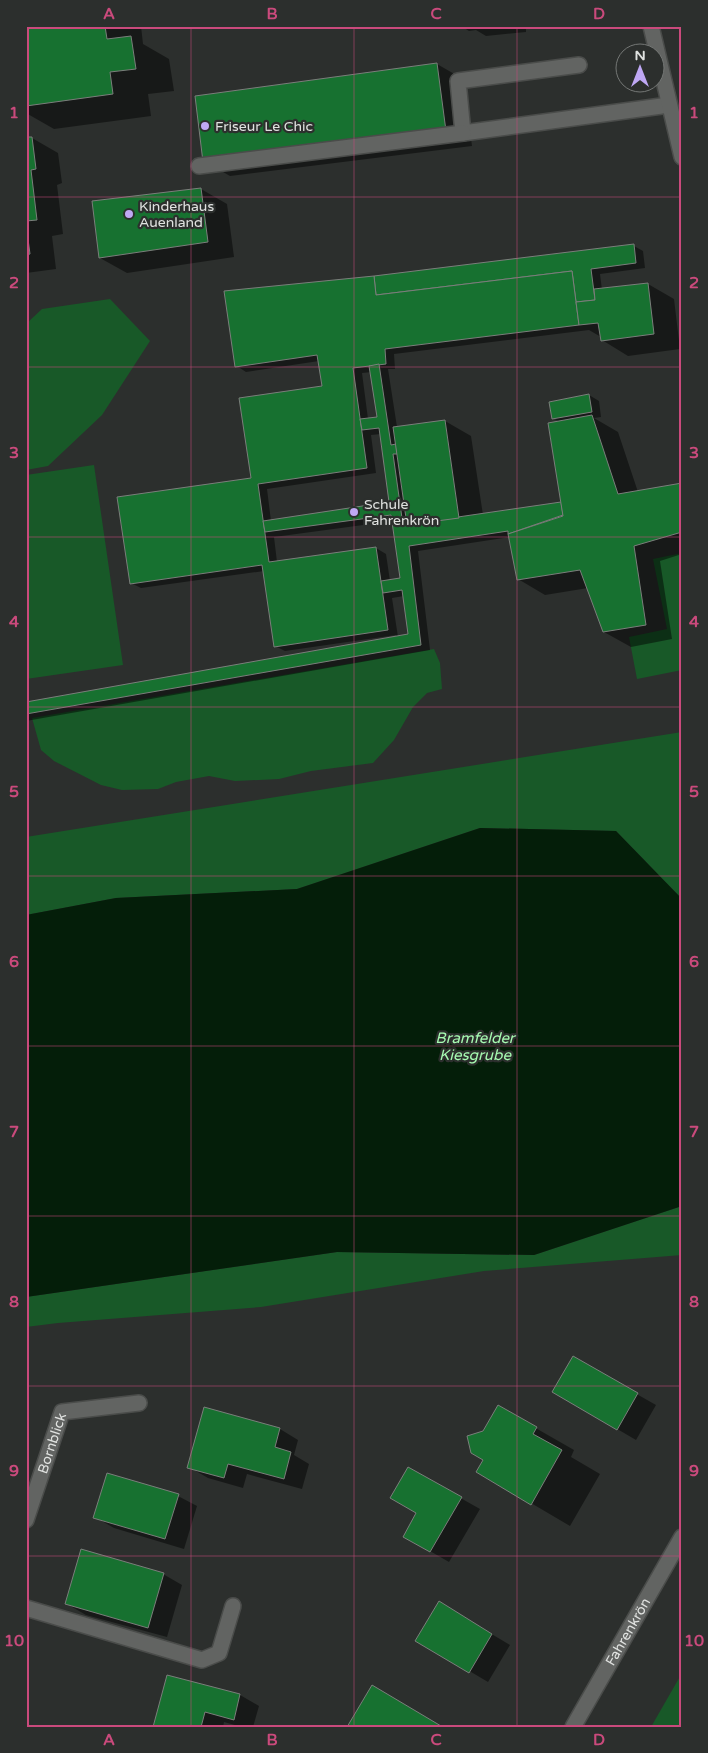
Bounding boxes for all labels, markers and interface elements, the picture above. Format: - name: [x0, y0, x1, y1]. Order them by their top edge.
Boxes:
- text: A: [103, 4, 115, 24]
- text: B: [266, 4, 278, 24]
- text: C: [430, 4, 442, 24]
- text: D: [593, 4, 605, 24]
- north arrow: [616, 42, 666, 92]
- text: N: [634, 47, 646, 64]
- text: 1: [9, 103, 19, 123]
- text: 1: [689, 103, 699, 123]
- place label: Friseur Le Chic: [215, 118, 313, 135]
- marker: Friseur Le Chic: [199, 120, 211, 132]
- place label: Kinderhaus Auenland: [139, 198, 214, 231]
- marker: Kinderhaus Auenland: [123, 208, 135, 220]
- text: 2: [9, 273, 19, 293]
- text: 2: [689, 273, 699, 293]
- text: 3: [9, 443, 19, 463]
- text: 3: [689, 443, 699, 463]
- place label: Schule Fahrenkrön: [364, 496, 439, 529]
- marker: Schule Fahrenkrön: [348, 506, 360, 518]
- text: 4: [9, 612, 19, 632]
- text: 4: [689, 612, 699, 632]
- text: 5: [9, 782, 19, 802]
- text: 5: [689, 782, 699, 802]
- text: 6: [9, 952, 19, 972]
- text: 6: [689, 952, 699, 972]
- water label: Bramfelder Kiesgrube: [435, 1029, 517, 1064]
- text: 7: [9, 1122, 19, 1142]
- text: 7: [689, 1122, 699, 1142]
- text: 8: [9, 1292, 19, 1312]
- text: 8: [689, 1292, 699, 1312]
- street label: Bornblick: [34, 1410, 70, 1476]
- text: 9: [9, 1461, 19, 1481]
- text: 9: [689, 1461, 699, 1481]
- street label: Fahrenkrön: [602, 1595, 654, 1669]
- text: 10: [4, 1631, 24, 1651]
- text: 10: [684, 1631, 704, 1651]
- text: A: [103, 1730, 115, 1750]
- text: B: [266, 1730, 278, 1750]
- text: C: [430, 1730, 442, 1750]
- text: D: [593, 1730, 605, 1750]

